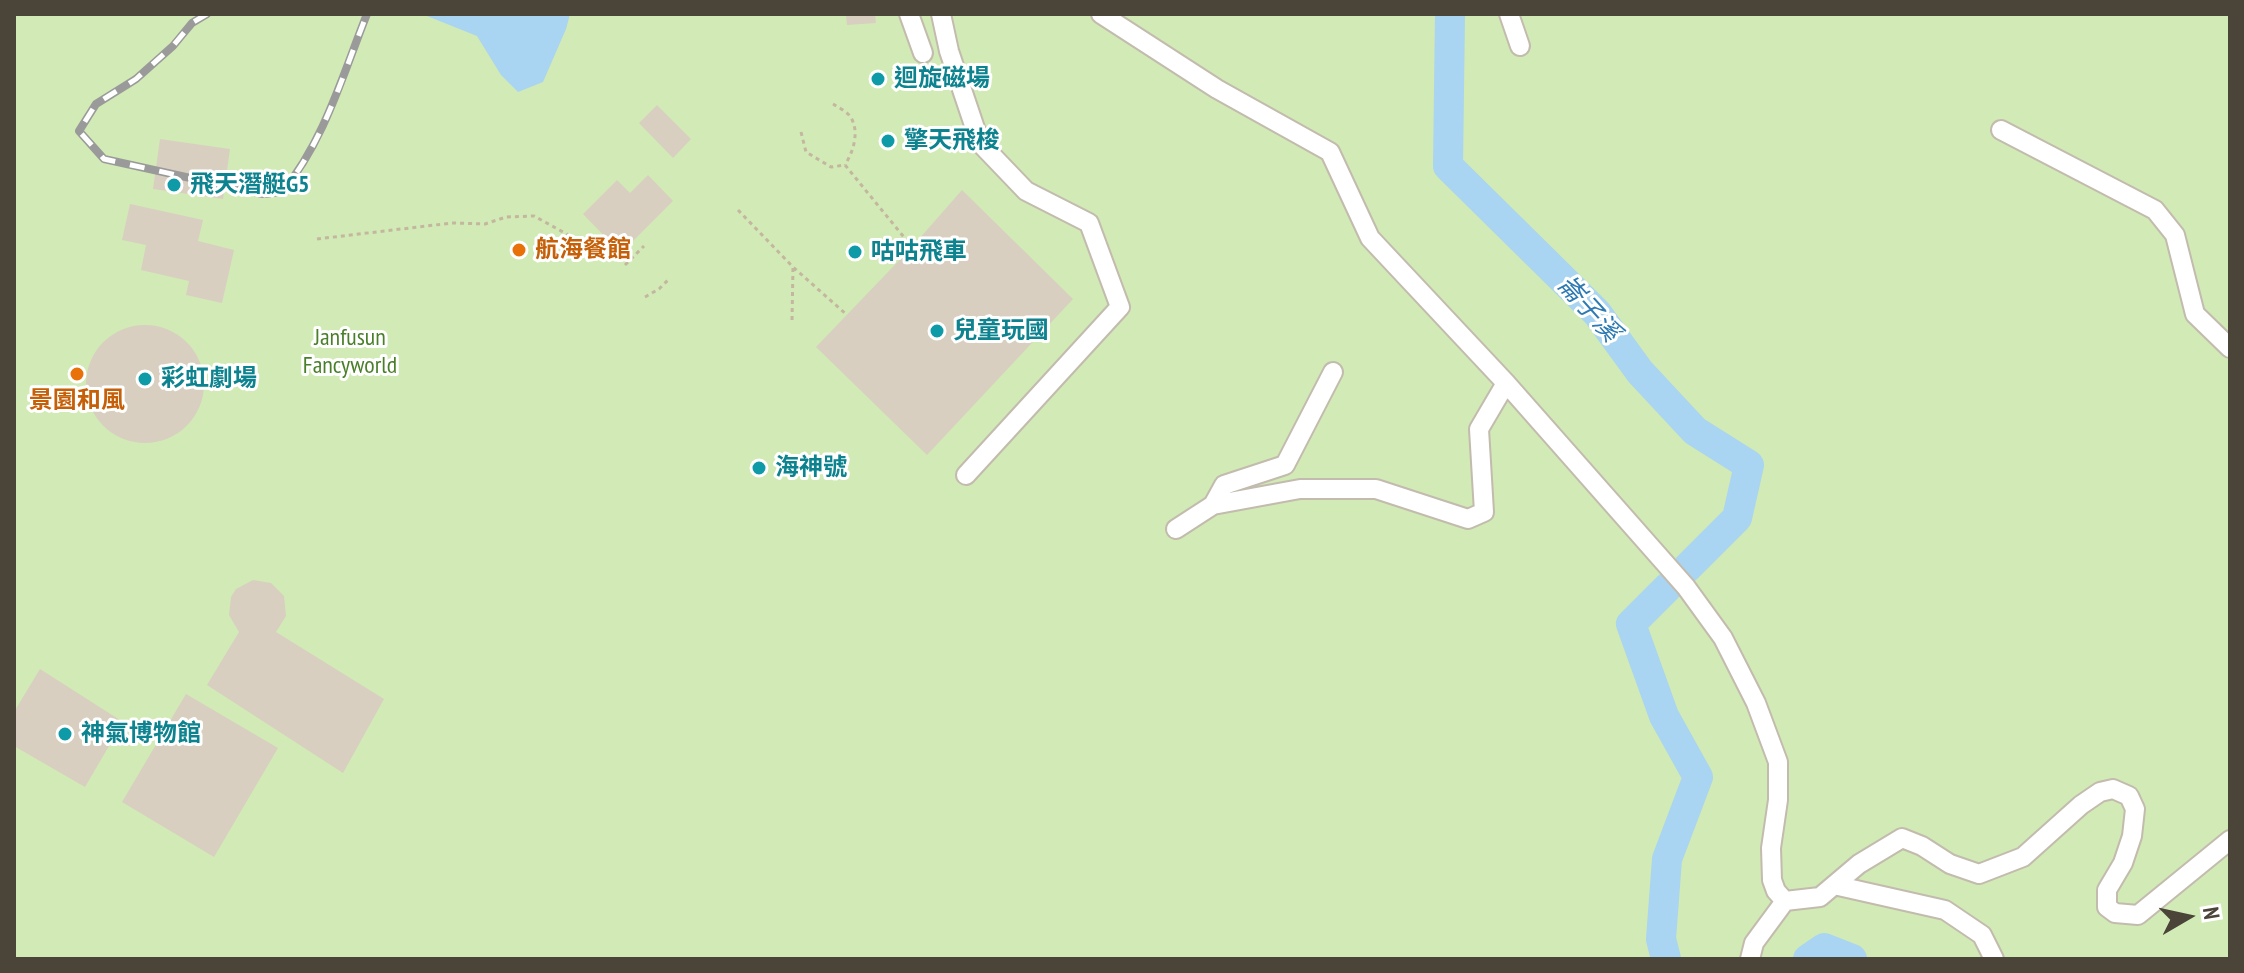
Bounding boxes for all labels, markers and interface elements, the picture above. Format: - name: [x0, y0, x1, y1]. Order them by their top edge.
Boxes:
- place label: 迴旋磁場: [894, 65, 990, 93]
- marker: 迴旋磁場: [869, 70, 887, 88]
- place label: 擎天飛梭: [904, 127, 1000, 155]
- marker: 擎天飛梭: [879, 132, 897, 150]
- place label: 飛天潛艇G5: [190, 171, 310, 199]
- marker: 飛天潛艇G5: [165, 176, 183, 194]
- place label: 航海餐館: [535, 236, 631, 264]
- place label: 咕咕飛車: [871, 238, 967, 266]
- marker: 航海餐館: [510, 241, 528, 259]
- marker: 咕咕飛車: [846, 243, 864, 261]
- water label: 崙子溪: [1550, 270, 1626, 348]
- place label: 兒童玩國: [953, 317, 1049, 345]
- marker: 兒童玩國: [928, 322, 946, 340]
- park label: Janfusun Fancyworld: [303, 324, 397, 380]
- marker: 景園和風: [68, 365, 86, 383]
- place label: 彩虹劇場: [161, 365, 257, 393]
- marker: 彩虹劇場: [136, 370, 154, 388]
- place label: 景園和風: [29, 387, 125, 415]
- place label: 海神號: [775, 454, 847, 482]
- marker: 海神號: [750, 459, 768, 477]
- place label: 神氣博物館: [81, 720, 201, 748]
- marker: 神氣博物館: [56, 725, 74, 743]
- north arrow: [2148, 877, 2228, 957]
- text: N: [2197, 905, 2226, 921]

